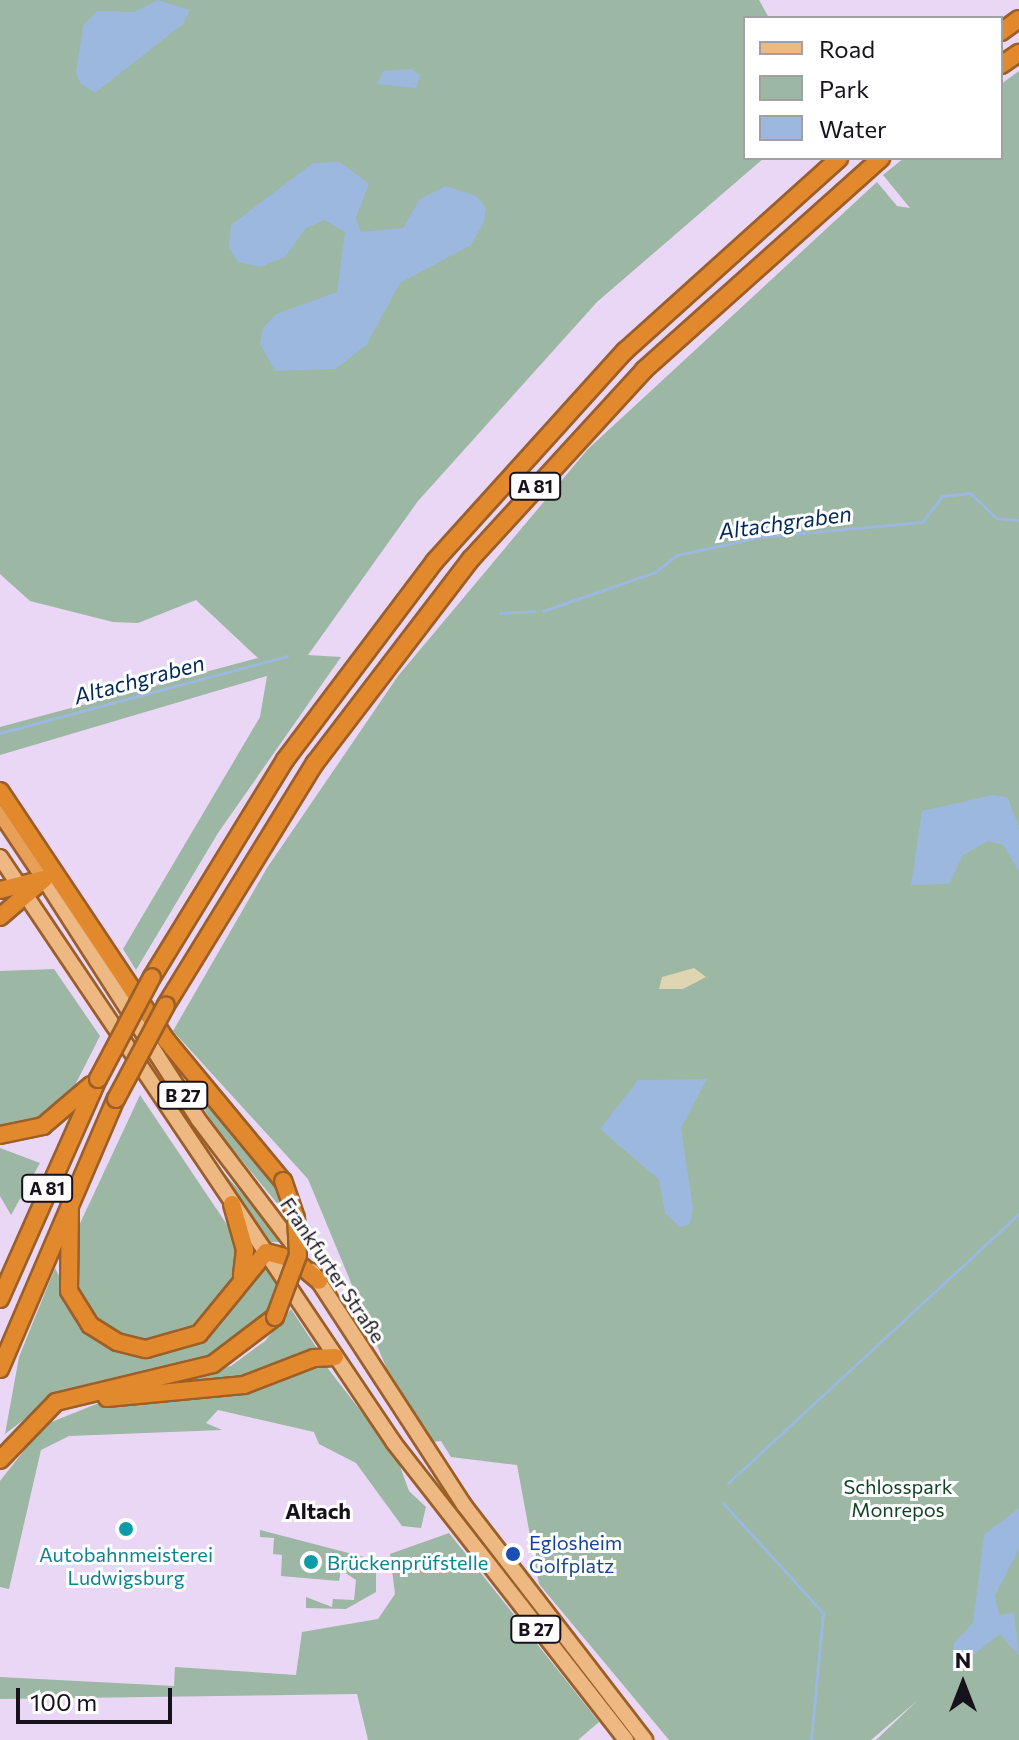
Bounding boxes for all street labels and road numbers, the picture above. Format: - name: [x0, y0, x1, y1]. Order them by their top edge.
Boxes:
- road number: A 81: [509, 472, 561, 500]
- road number: B 27: [157, 1081, 209, 1109]
- road number: A 81: [21, 1174, 73, 1202]
- street label: Frankfurter Straße: [276, 1193, 390, 1347]
- road number: B 27: [510, 1615, 562, 1643]

